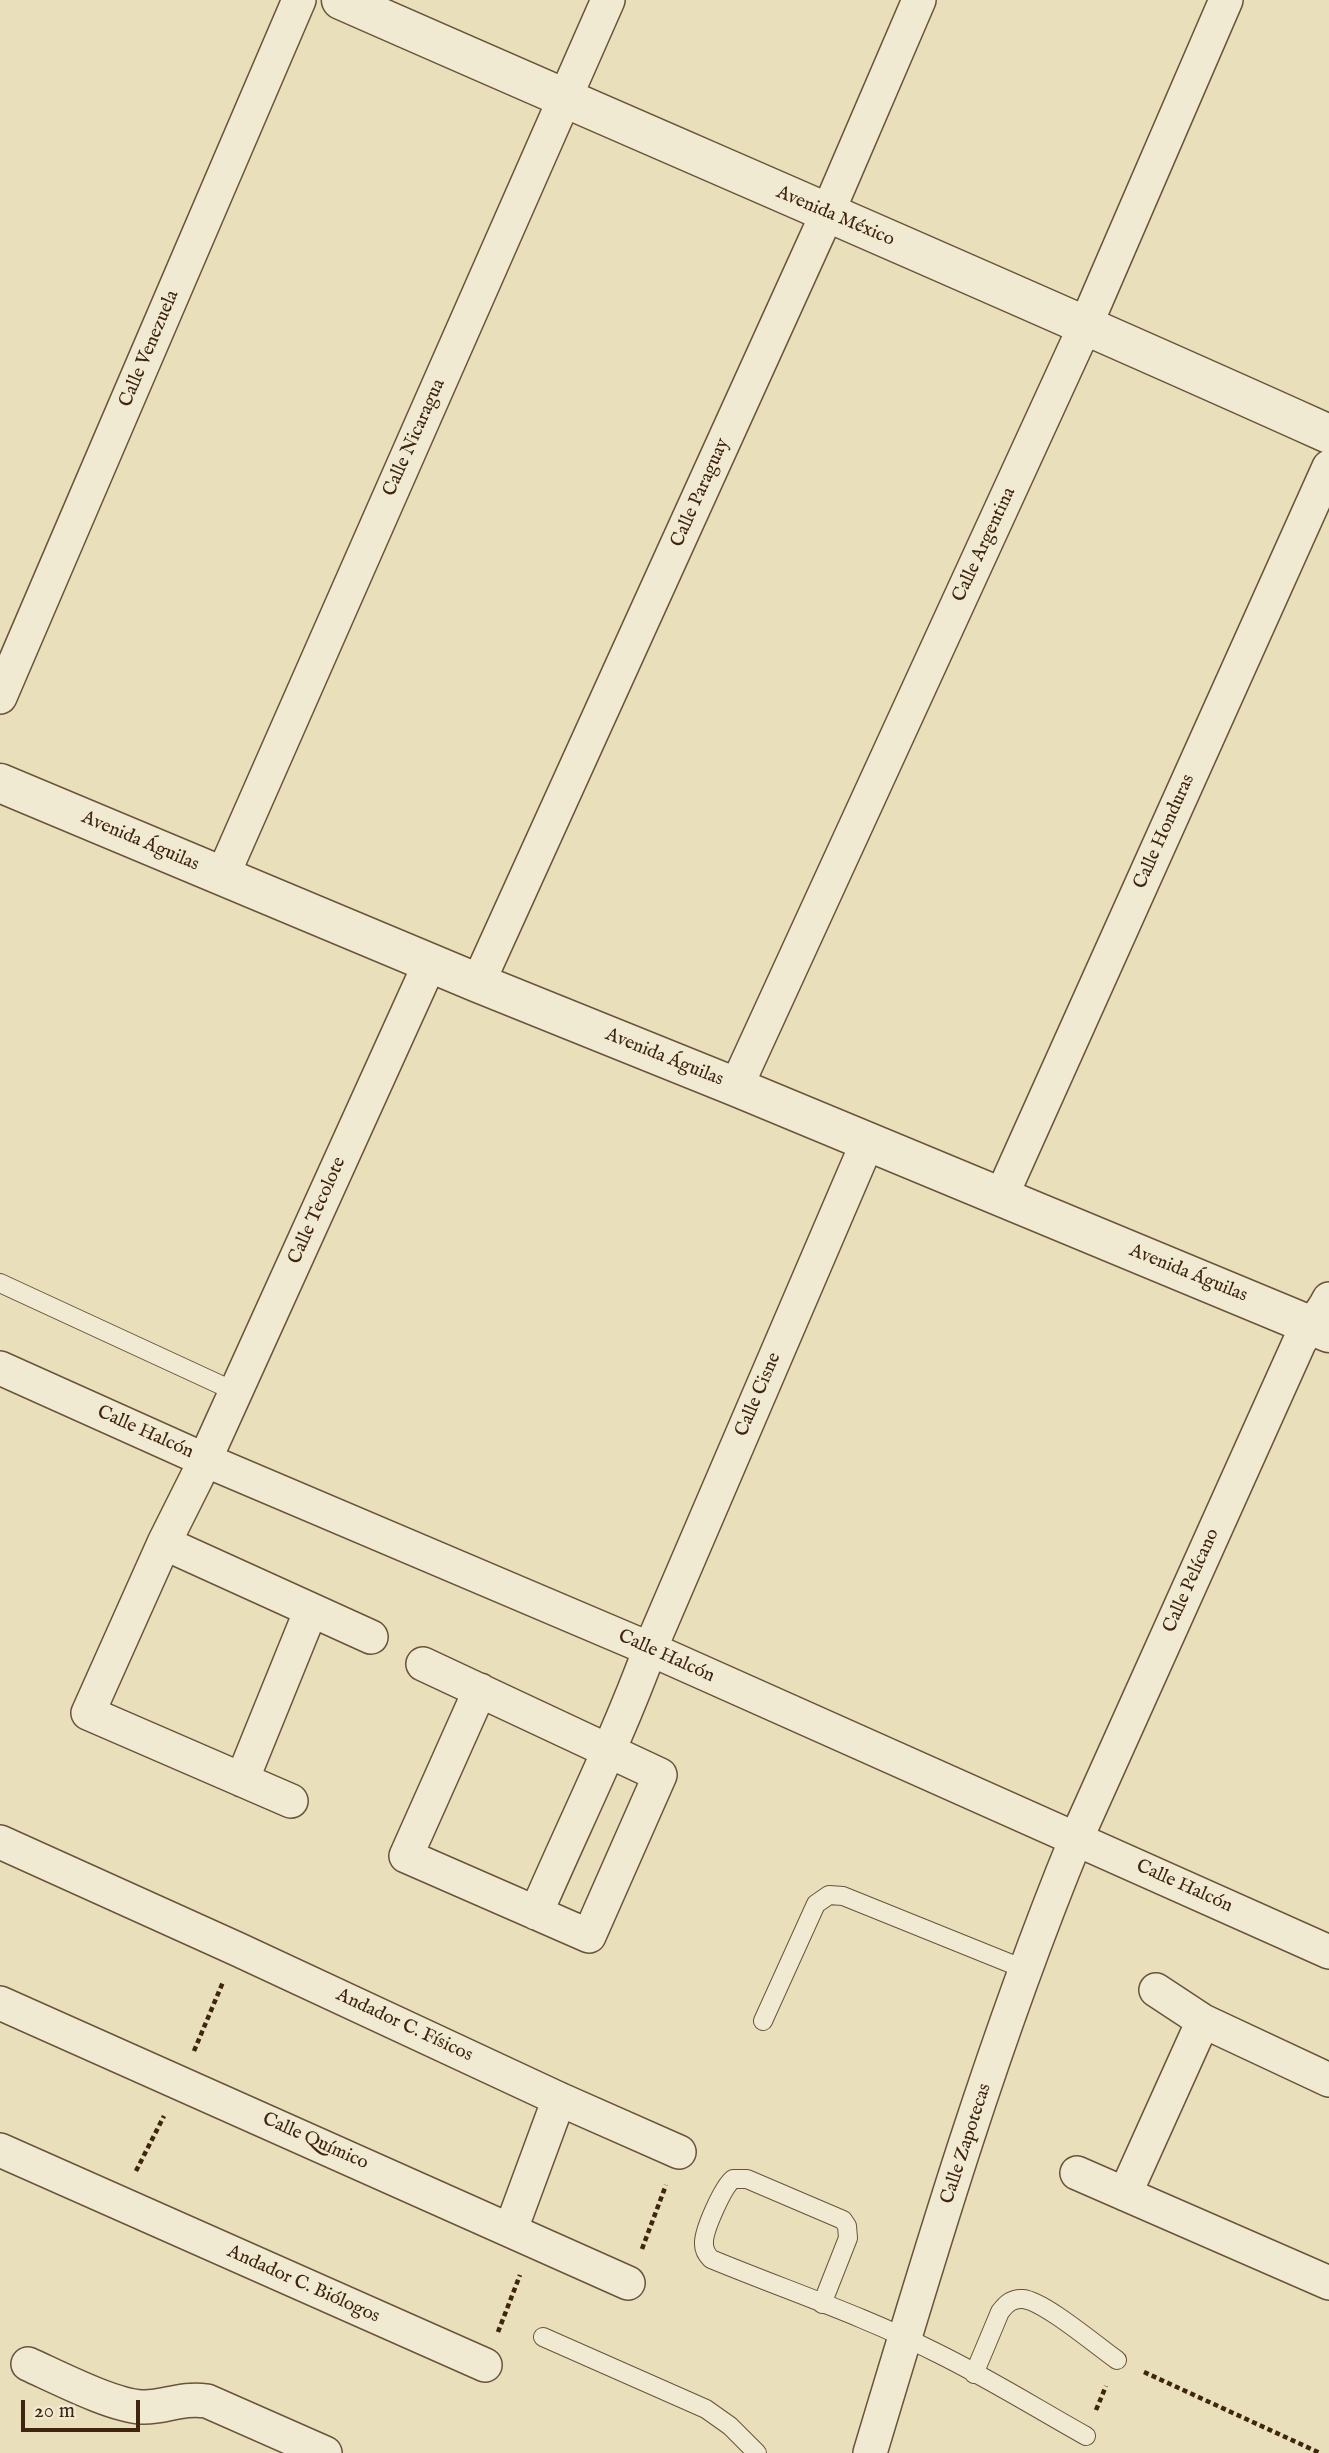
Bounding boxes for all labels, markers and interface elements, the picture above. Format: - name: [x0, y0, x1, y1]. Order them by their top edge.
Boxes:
- street label: Avenida México: [772, 182, 898, 252]
- street label: Calle Venezuela: [115, 287, 185, 411]
- street label: Calle Nicaragua: [379, 376, 451, 500]
- street label: Calle Paraguay: [667, 435, 735, 551]
- street label: Calle Argentina: [949, 484, 1021, 606]
- street label: Calle Honduras: [1130, 771, 1200, 893]
- street label: Avenida Águilas: [78, 807, 202, 877]
- street label: Avenida Águilas: [602, 1024, 726, 1092]
- street label: Calle Tecolote: [284, 1154, 352, 1268]
- street label: Avenida Águilas: [1126, 1240, 1250, 1308]
- street label: Calle Cisne: [731, 1350, 787, 1440]
- street label: Calle Halcón: [93, 1402, 197, 1464]
- street label: Calle Pelícano: [1159, 1525, 1225, 1637]
- street label: Calle Halcón: [614, 1626, 718, 1688]
- street label: Calle Halcón: [1132, 1856, 1236, 1918]
- street label: Andador C. Físicos: [332, 1984, 476, 2068]
- street label: Calle Zapotecas: [937, 2081, 997, 2207]
- street label: Calle Químico: [258, 2108, 372, 2176]
- street label: Andador C. Biólogos: [223, 2241, 383, 2329]
- scale bar: [24, 2386, 144, 2430]
- text: 20 m: [34, 2398, 75, 2425]

